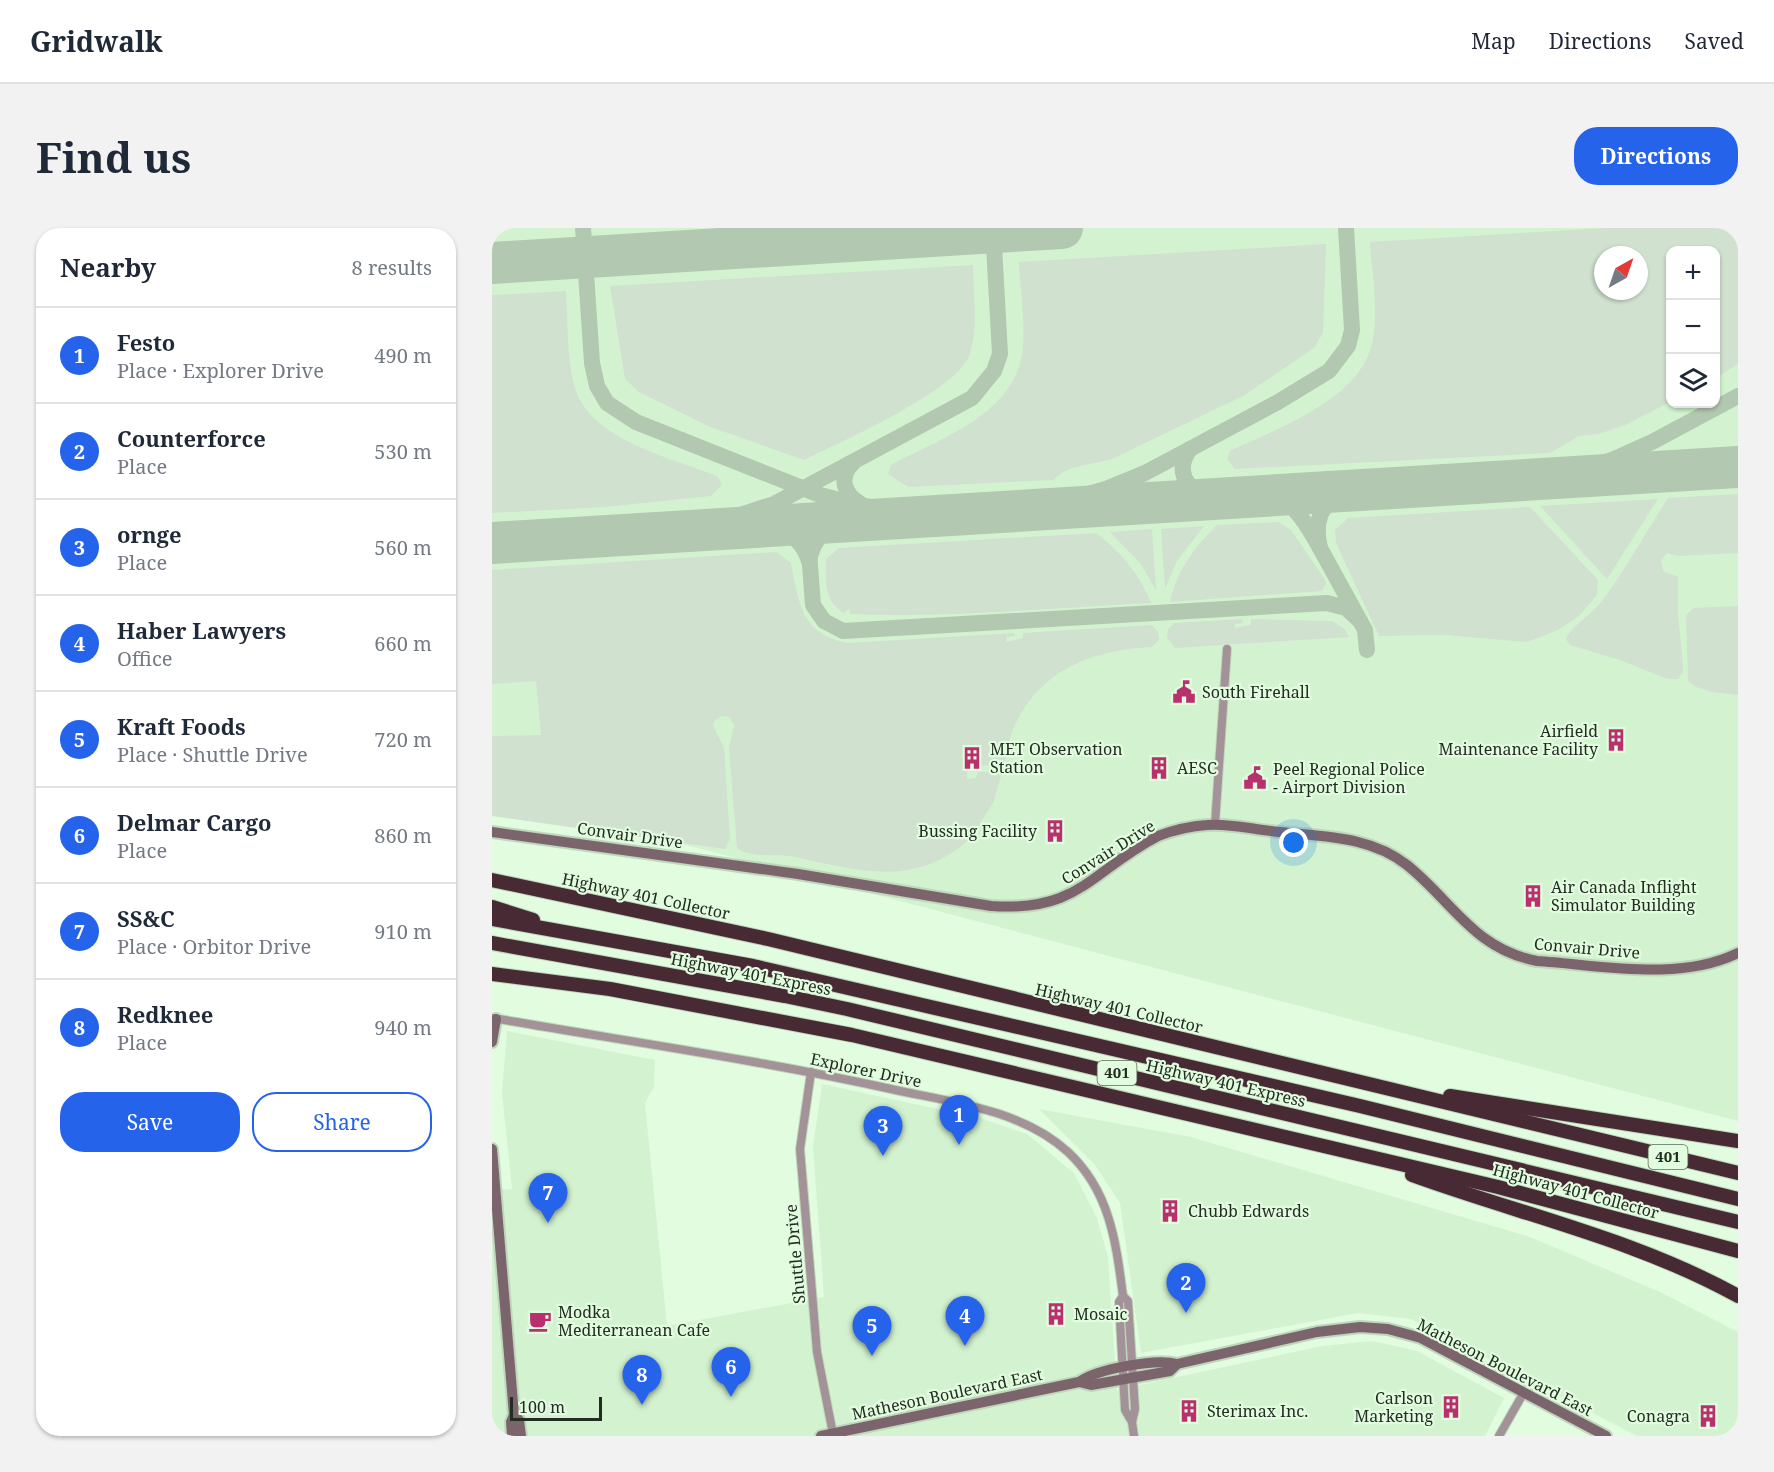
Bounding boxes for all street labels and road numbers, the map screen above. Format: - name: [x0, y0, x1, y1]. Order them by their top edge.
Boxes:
- street label: Convair Drive: [1057, 814, 1159, 890]
- street label: Convair Drive: [576, 817, 684, 853]
- street label: Highway 401 Collector: [560, 867, 732, 925]
- street label: Convair Drive: [1533, 932, 1641, 964]
- street label: Highway 401 Express: [669, 948, 833, 1000]
- street label: Highway 401 Collector: [1033, 978, 1205, 1038]
- street label: Explorer Drive: [808, 1047, 924, 1093]
- street label: Highway 401 Express: [1144, 1054, 1308, 1112]
- road number: 401: [1098, 1061, 1136, 1085]
- road number: 401: [1648, 1145, 1688, 1169]
- street label: Highway 401 Collector: [1491, 1158, 1662, 1224]
- street label: Shuttle Drive: [780, 1203, 810, 1305]
- street label: Matheson Boulevard East: [1413, 1313, 1597, 1421]
- street label: Matheson Boulevard East: [850, 1363, 1045, 1425]

